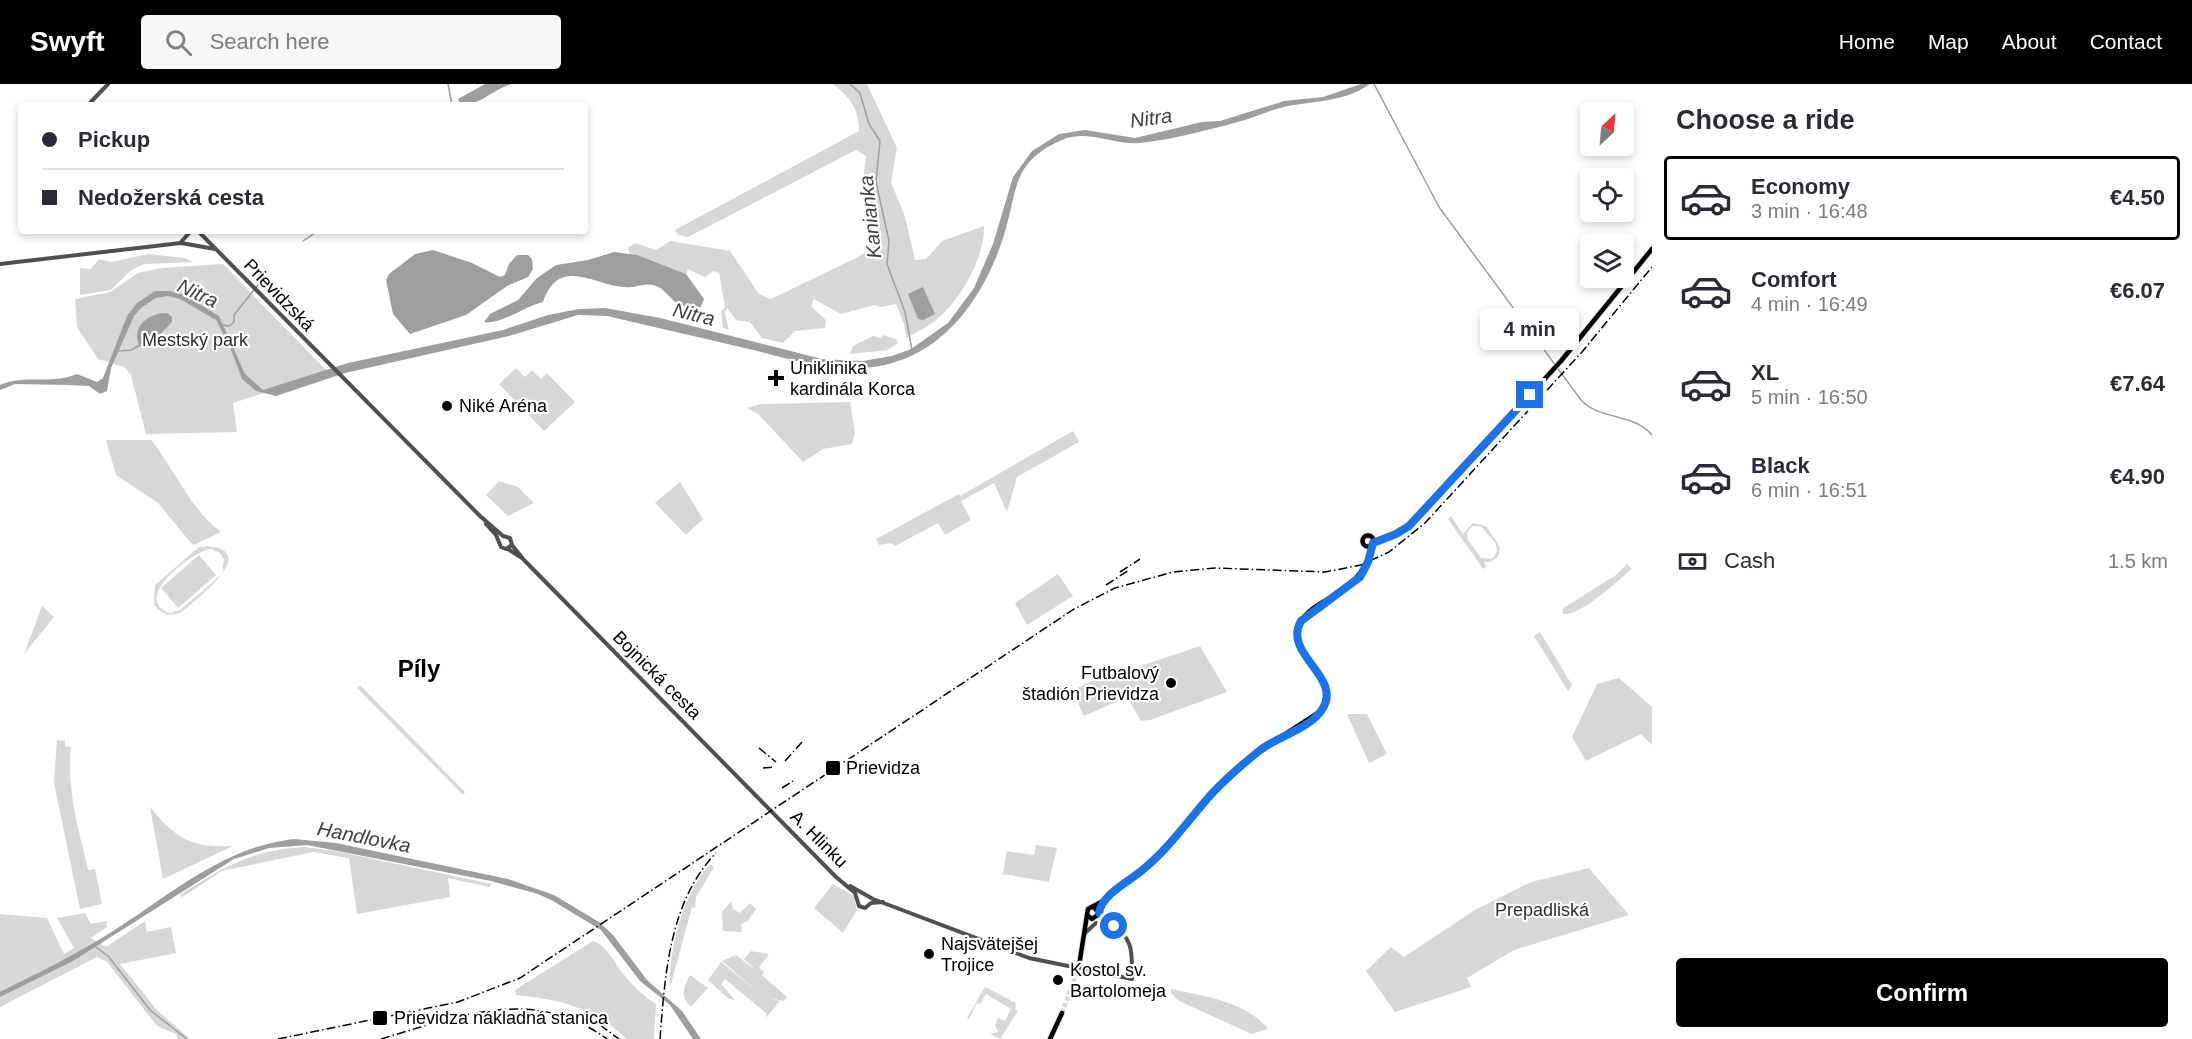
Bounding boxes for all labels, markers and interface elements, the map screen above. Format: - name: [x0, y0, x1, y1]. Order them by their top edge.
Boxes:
- search box: [141, 15, 561, 69]
- text: Swyft: [30, 26, 105, 57]
- icon: search: [162, 26, 195, 59]
- text: Search here: [210, 29, 330, 54]
- text: Home: [1839, 30, 1895, 53]
- text: Map: [1928, 30, 1969, 53]
- text: About: [2002, 30, 2057, 53]
- text: Contact: [2090, 30, 2162, 53]
- north arrow: [1580, 102, 1634, 156]
- map controls: [1580, 102, 1634, 288]
- water label: Nitra: [1129, 104, 1173, 132]
- text: Choose a ride: [1676, 105, 1855, 135]
- text: Pickup: [78, 127, 150, 152]
- button: locate: [1580, 168, 1634, 222]
- icon: car: [1679, 171, 1733, 225]
- water label: Kanianka: [855, 174, 885, 260]
- text: Economy: [1751, 174, 1850, 199]
- text: Nedožerská cesta: [78, 185, 264, 210]
- text: €4.50: [2110, 185, 2165, 210]
- text: 3 min · 16:48: [1751, 200, 1868, 222]
- button: layers: [1580, 234, 1634, 288]
- street label: Prievidzská: [240, 255, 319, 336]
- icon: car: [1679, 264, 1733, 318]
- text: Comfort: [1751, 267, 1837, 292]
- water label: Nitra: [174, 274, 222, 312]
- text: €6.07: [2110, 278, 2165, 303]
- text: 4 min · 16:49: [1751, 293, 1868, 315]
- water label: Nitra: [671, 298, 717, 330]
- callout: 4 min: [1480, 308, 1580, 350]
- text: 4 min: [1503, 318, 1556, 340]
- park label: Mestský park: [142, 330, 249, 350]
- icon: car: [1679, 357, 1733, 411]
- place label: Uniklinika kardinála Korca: [790, 358, 916, 399]
- text: XL: [1751, 360, 1779, 385]
- marker: Uniklinika kardinála Korca: [767, 369, 785, 387]
- text: €7.64: [2110, 371, 2165, 396]
- route end: [1516, 381, 1543, 408]
- text: 5 min · 16:50: [1751, 386, 1868, 408]
- place label: Niké Aréna: [459, 396, 548, 416]
- marker: Niké Aréna: [440, 399, 454, 413]
- icon: car: [1679, 450, 1733, 504]
- text: Black: [1751, 453, 1810, 478]
- text: €4.90: [2110, 464, 2165, 489]
- text: 6 min · 16:51: [1751, 479, 1868, 501]
- icon: cash: [1676, 545, 1709, 578]
- text: Cash: [1724, 548, 1775, 573]
- text: 1.5 km: [2108, 550, 2168, 572]
- street label: Bojnická cesta: [609, 627, 706, 724]
- district label: Píly: [398, 655, 441, 682]
- place label: Futbalový štadión Prievidza: [1022, 663, 1160, 704]
- marker: Futbalový štadión Prievidza: [1164, 676, 1178, 690]
- place label: Prievidza: [846, 758, 921, 778]
- marker: Prievidza: [824, 759, 842, 777]
- street label: A. Hlinku: [786, 806, 852, 872]
- water label: Handlovka: [316, 817, 412, 857]
- park label: Prepadliská: [1495, 900, 1590, 920]
- route start: [1100, 912, 1127, 939]
- place label: Najsvätejšej Trojice: [941, 934, 1038, 975]
- marker: Najsvätejšej Trojice: [922, 947, 936, 961]
- button: Confirm: [1676, 958, 2168, 1027]
- place label: Kostol sv. Bartolomeja: [1070, 960, 1167, 1001]
- marker: Kostol sv. Bartolomeja: [1051, 973, 1065, 987]
- place label: Prievidza nákladná stanica: [394, 1008, 609, 1028]
- marker: Prievidza nákladná stanica: [371, 1009, 389, 1027]

